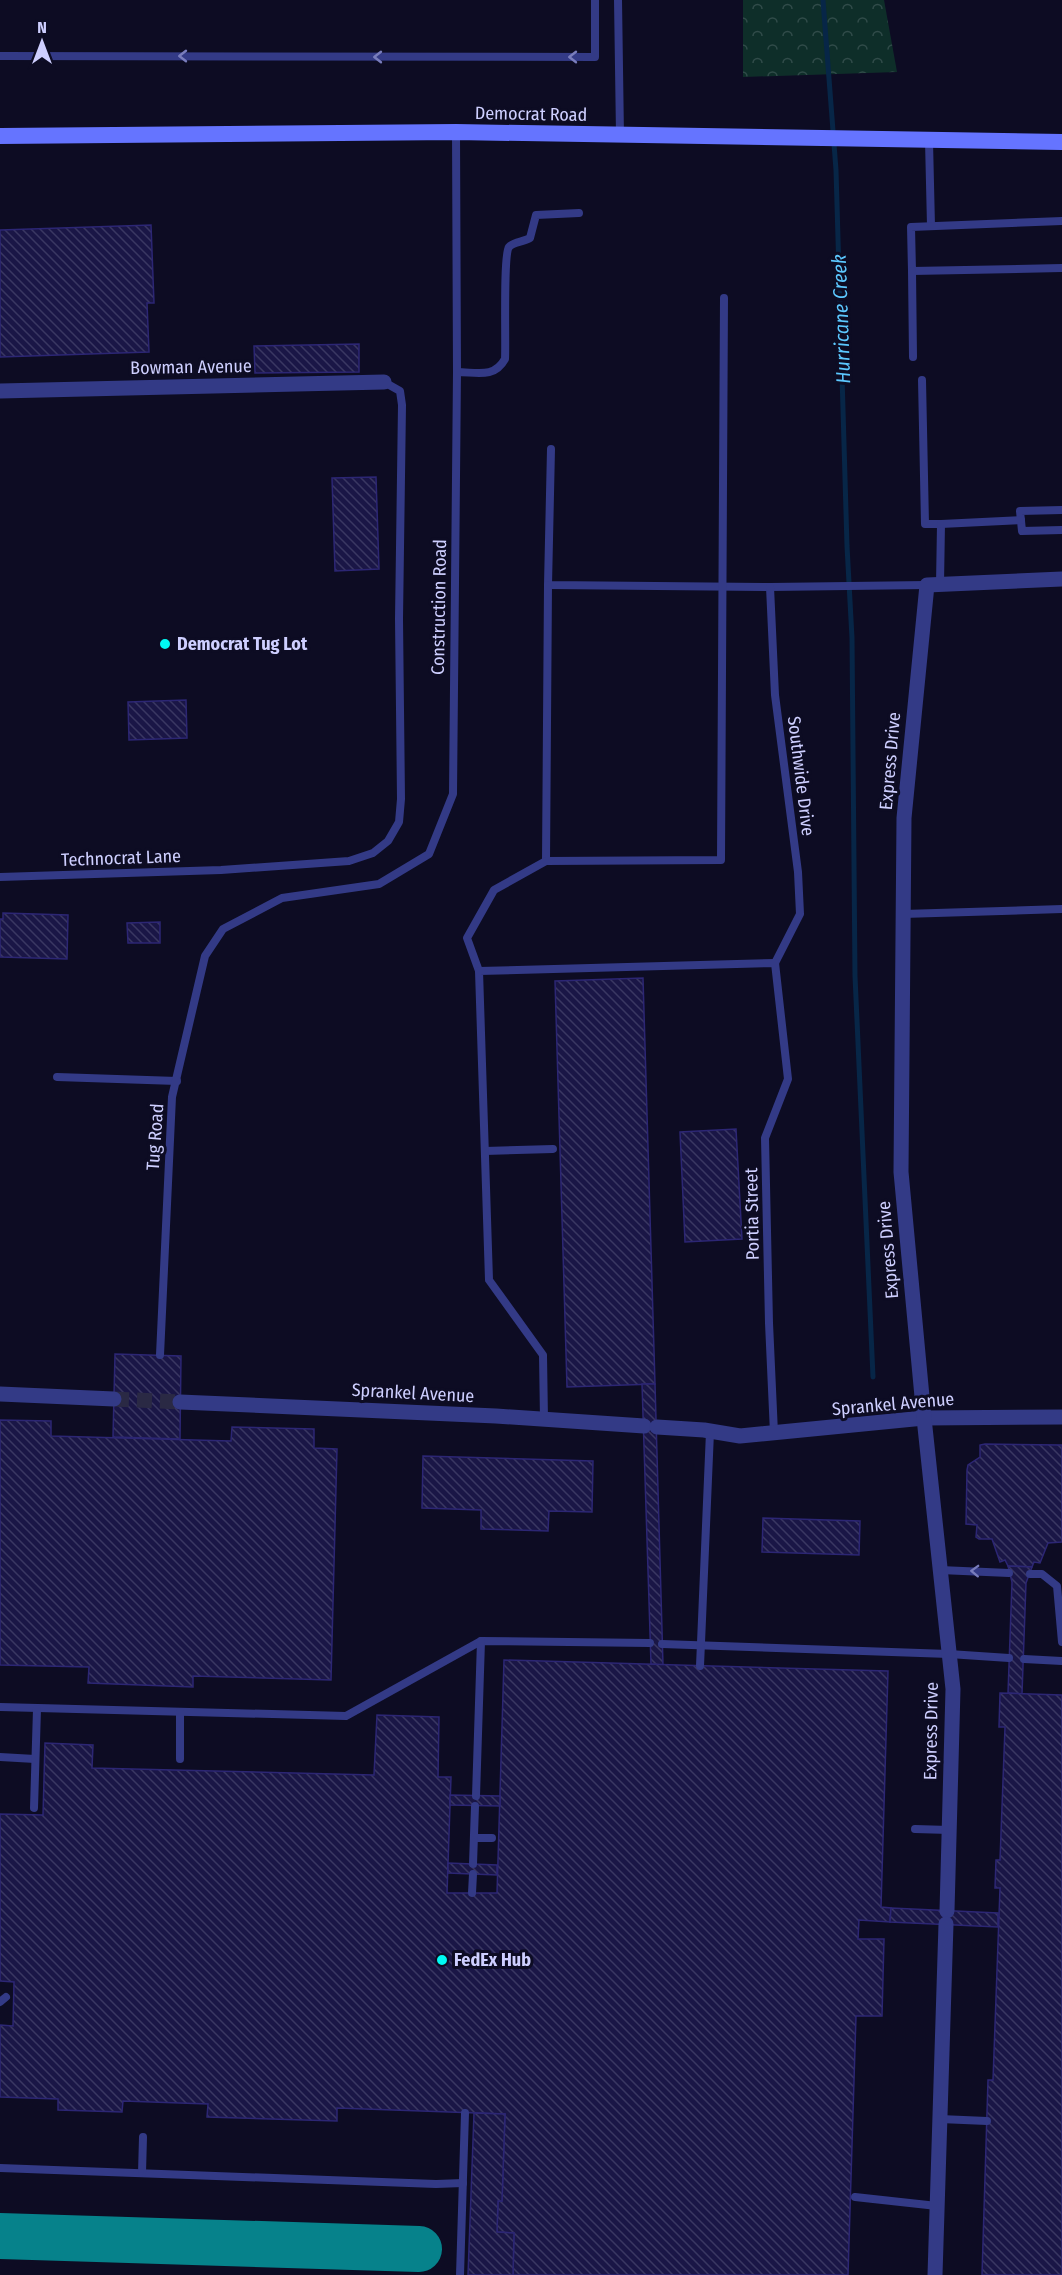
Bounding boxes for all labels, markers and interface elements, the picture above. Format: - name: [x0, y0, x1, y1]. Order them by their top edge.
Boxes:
- north arrow: [12, 12, 72, 72]
- text: N: [37, 18, 47, 37]
- one-way arrow: [179, 50, 188, 62]
- one-way arrow: [374, 51, 383, 63]
- one-way arrow: [569, 51, 578, 63]
- street label: Democrat Road: [475, 102, 587, 126]
- water label: Hurricane Creek: [827, 254, 855, 384]
- street label: Bowman Avenue: [130, 355, 252, 379]
- street label: Construction Road: [427, 539, 451, 675]
- place label: Democrat Tug Lot: [177, 633, 308, 655]
- marker: Democrat Tug Lot: [158, 637, 172, 651]
- street label: Express Drive: [875, 711, 905, 811]
- street label: Southwide Drive: [783, 715, 819, 837]
- street label: Technocrat Lane: [61, 845, 181, 871]
- street label: Tug Road: [142, 1103, 168, 1171]
- street label: Portia Street: [740, 1168, 764, 1260]
- street label: Express Drive: [873, 1200, 903, 1300]
- street label: Sprankel Avenue: [351, 1379, 475, 1407]
- street label: Sprankel Avenue: [831, 1388, 955, 1420]
- one-way arrow: [970, 1565, 979, 1578]
- street label: Express Drive: [919, 1682, 943, 1780]
- place label: FedEx Hub: [454, 1949, 531, 1971]
- marker: FedEx Hub: [435, 1953, 449, 1967]

